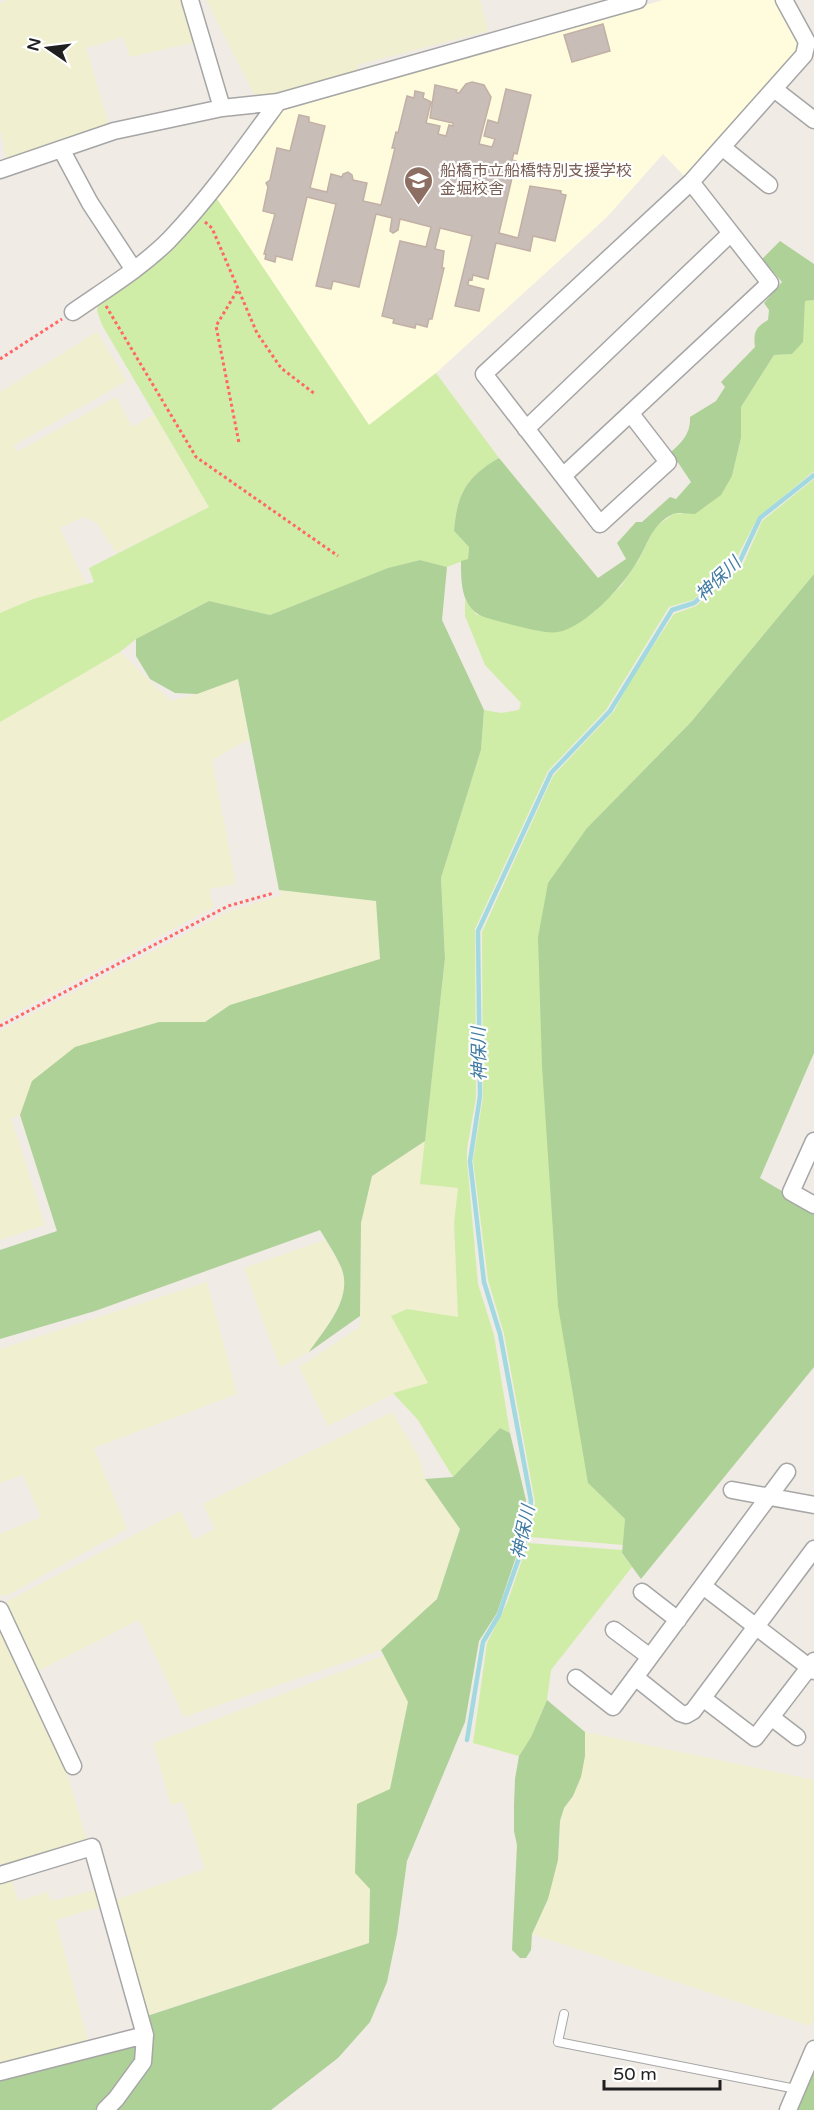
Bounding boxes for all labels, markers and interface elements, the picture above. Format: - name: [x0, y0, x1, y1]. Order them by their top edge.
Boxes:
- north arrow: [18, 18, 78, 78]
- text: N: [23, 36, 46, 53]
- place label: 船橋市立船橋特別支援学校 金堀校舎: [440, 161, 632, 199]
- school or university icon: 船橋市立船橋特別支援学校 金堀校舎: [403, 164, 435, 206]
- water label: 神保川: [691, 551, 747, 606]
- water label: 神保川: [467, 1025, 490, 1081]
- water label: 神保川: [507, 1501, 540, 1561]
- scale bar: [604, 2053, 720, 2091]
- text: 50 m: [613, 2063, 657, 2085]

